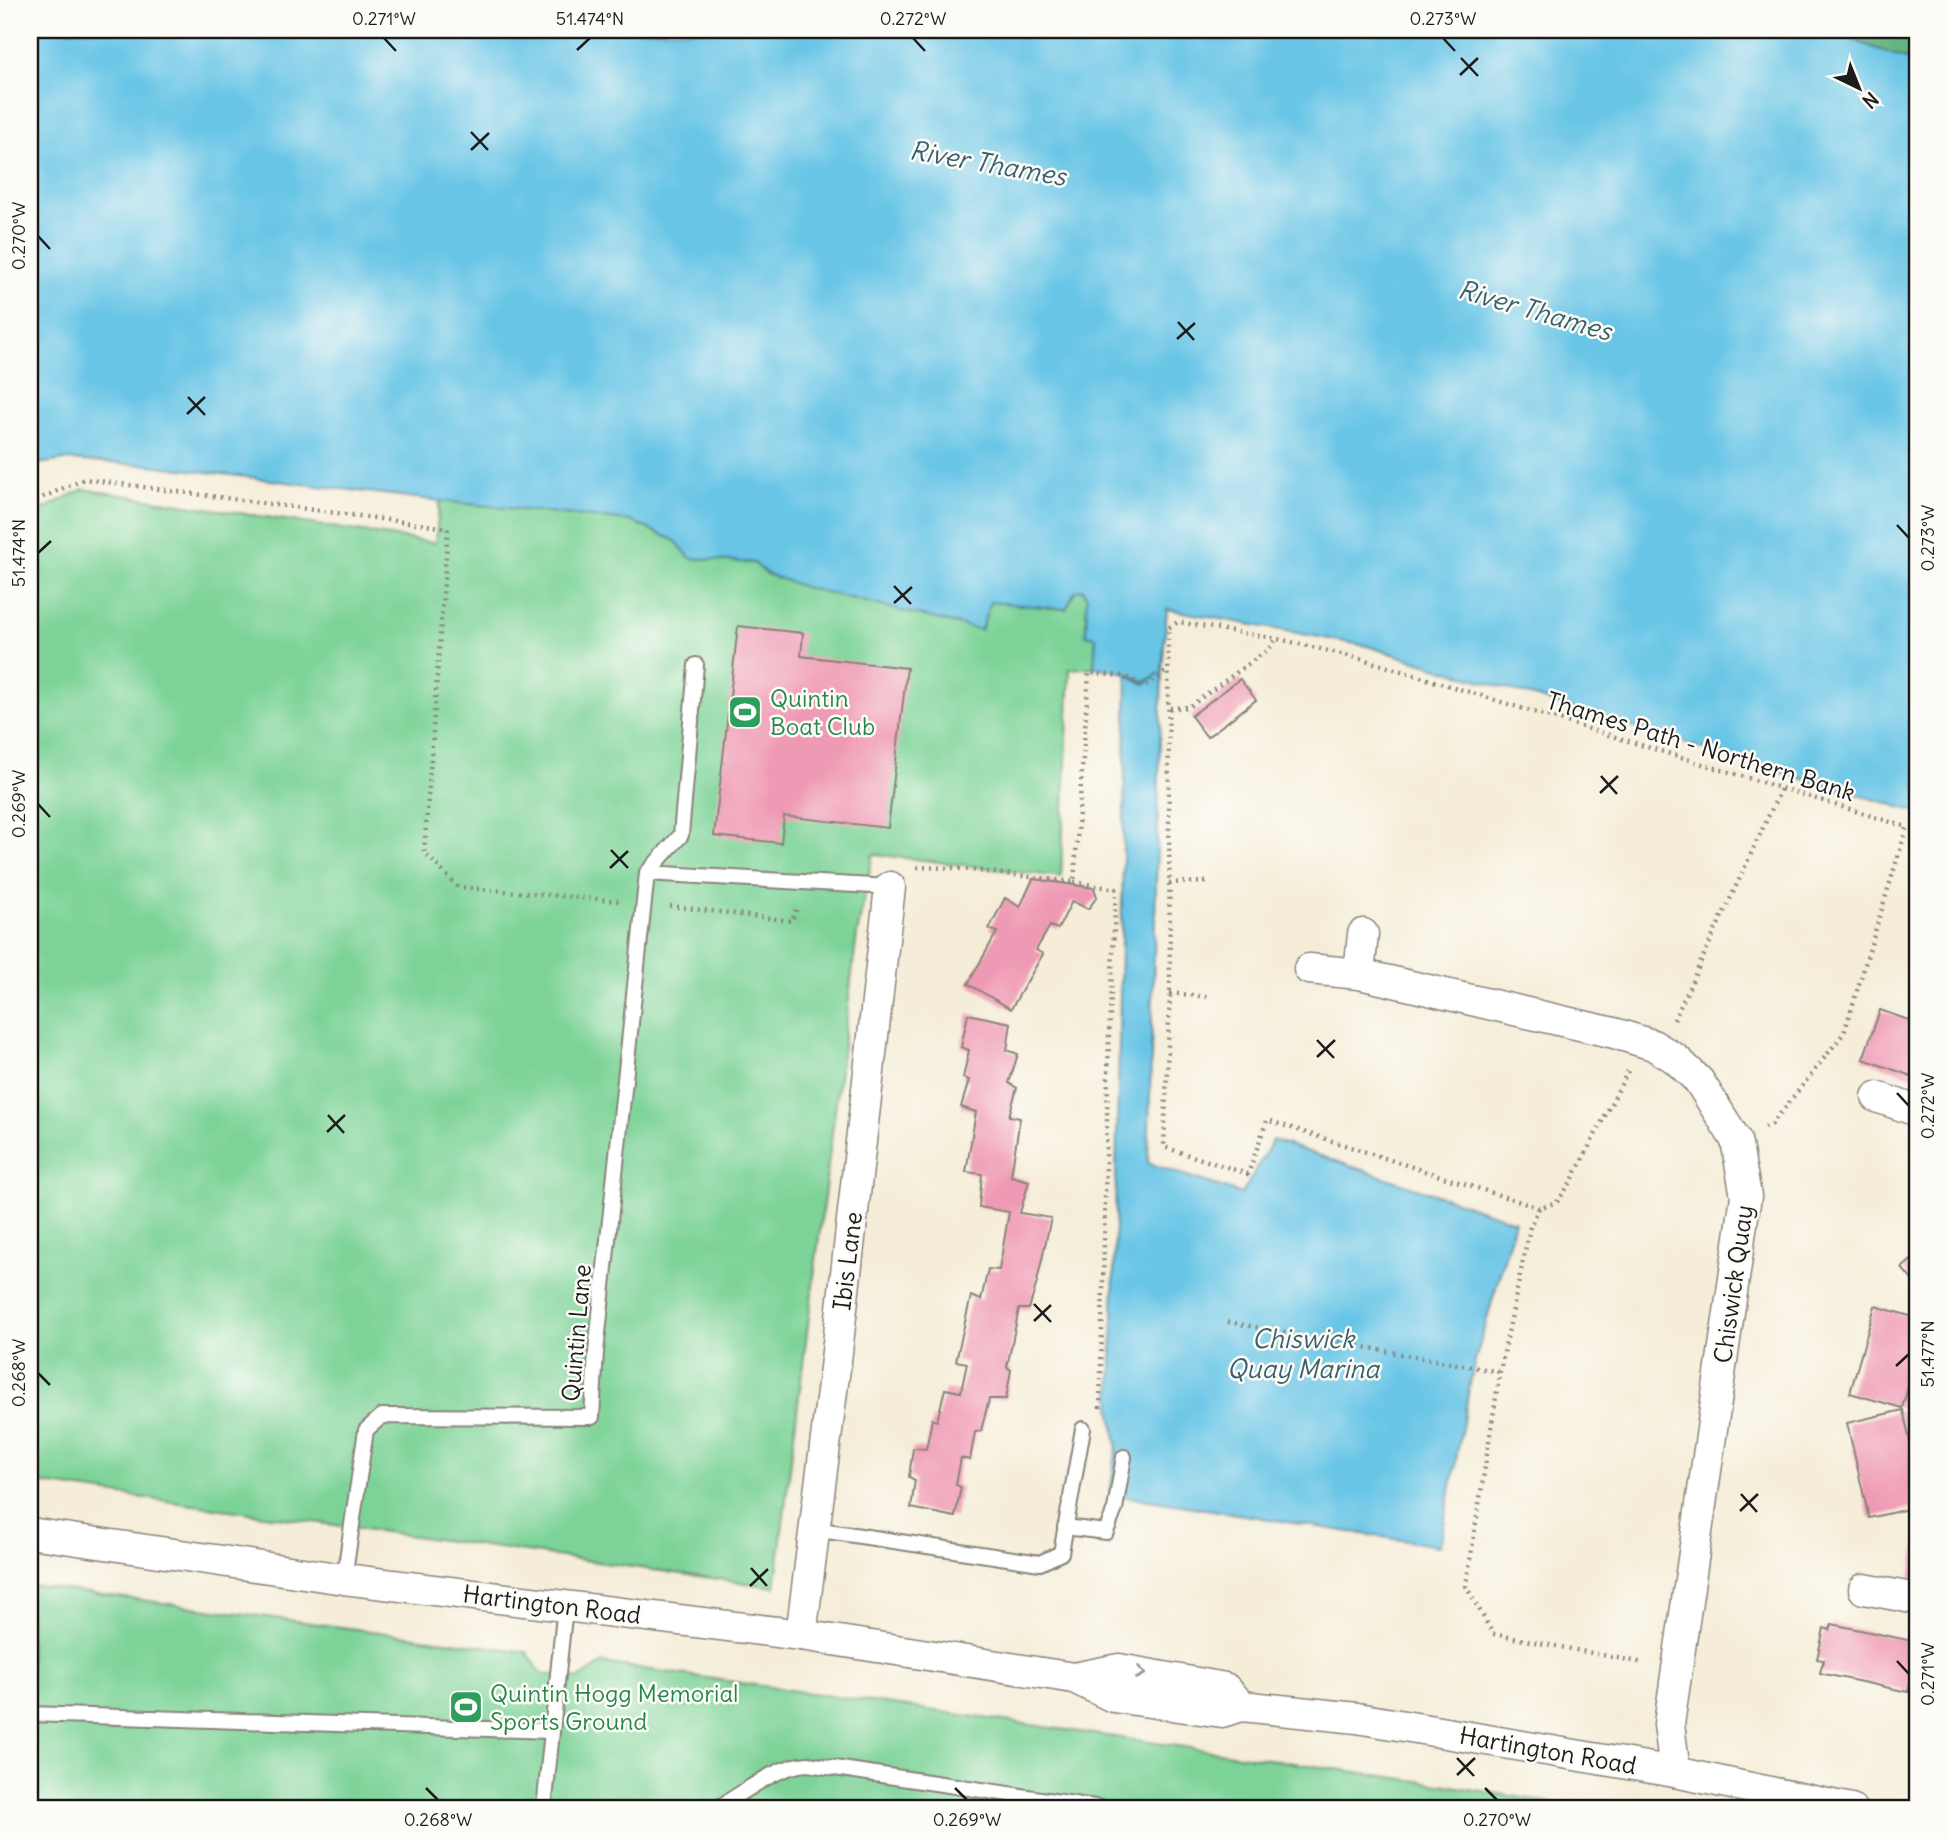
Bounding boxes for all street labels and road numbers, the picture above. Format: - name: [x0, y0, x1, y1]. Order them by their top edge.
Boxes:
- street label: Thames Path - Northern Bank: [1543, 685, 1859, 807]
- street label: Chiswick Quay: [1707, 1203, 1759, 1365]
- street label: Ibis Lane: [826, 1210, 868, 1312]
- street label: Quintin Lane: [555, 1263, 597, 1403]
- street label: Hartington Road: [461, 1578, 643, 1630]
- street label: Hartington Road: [1457, 1720, 1639, 1780]

